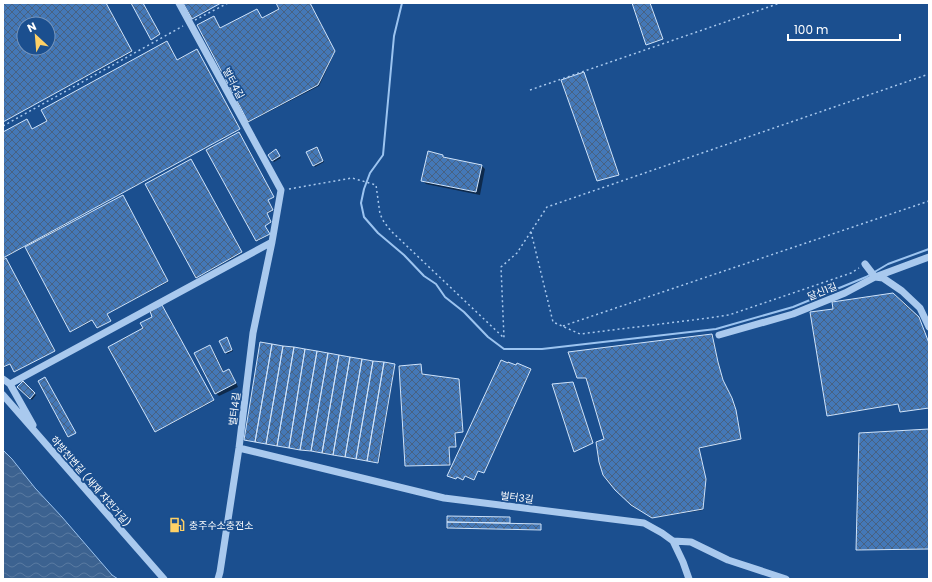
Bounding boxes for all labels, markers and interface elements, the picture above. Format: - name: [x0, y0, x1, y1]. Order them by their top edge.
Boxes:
- north arrow: [16, 16, 56, 56]
- scale bar: [788, 16, 900, 42]
- text: N: [24, 18, 39, 36]
- text: 100 m: [794, 21, 828, 38]
- street label: 벌터4길: [219, 65, 248, 102]
- street label: 달신1길: [805, 279, 839, 304]
- street label: 벌터4길: [225, 391, 244, 427]
- street label: 하방천변길 (새재 자전거길): [47, 433, 134, 530]
- street label: 벌터3길: [499, 488, 534, 507]
- fuel station icon: 충주수소충전소: [168, 516, 186, 534]
- place label: 충주수소충전소: [189, 518, 253, 533]

